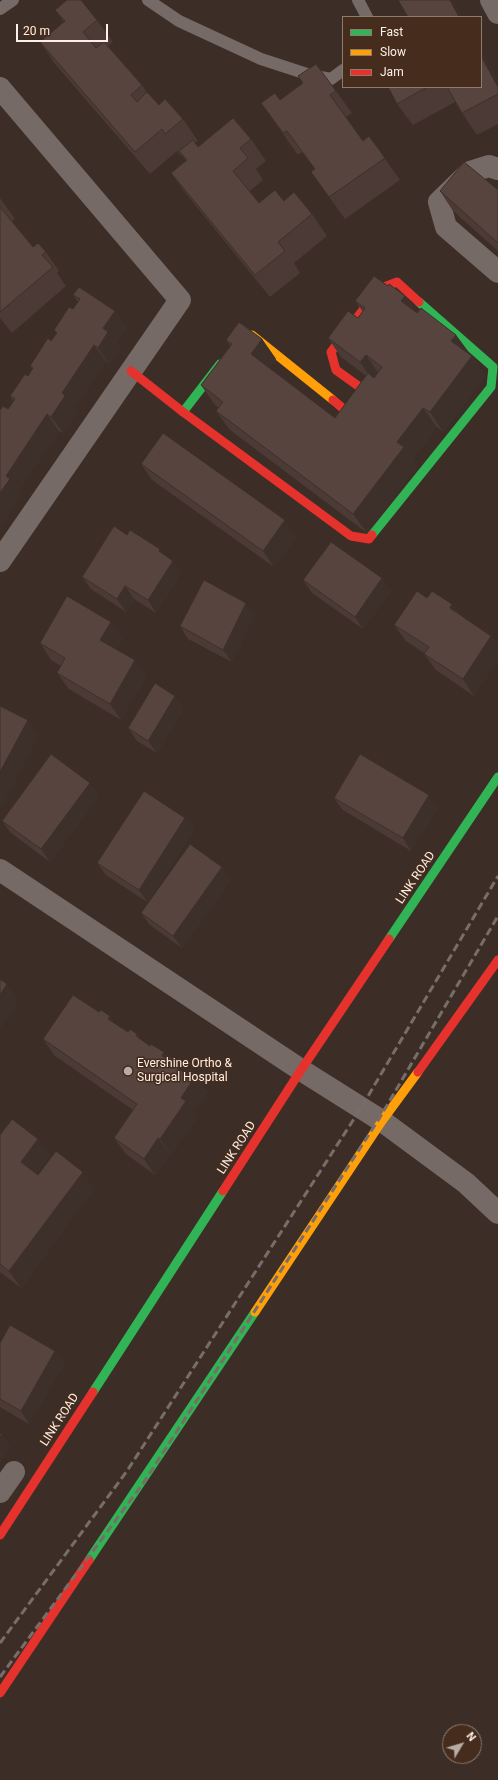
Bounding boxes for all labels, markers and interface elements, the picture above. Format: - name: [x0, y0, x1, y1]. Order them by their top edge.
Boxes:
- scale bar: [18, 16, 110, 42]
- legend: [342, 16, 482, 88]
- text: 20 m: [23, 24, 50, 38]
- text: Fast: [380, 25, 403, 39]
- text: Slow: [380, 45, 406, 59]
- text: Jam: [380, 65, 404, 79]
- street label: LINK ROAD: [393, 849, 439, 907]
- place label: Evershine Ortho & Surgical Hospital: [137, 1057, 232, 1085]
- marker: Evershine Ortho & Surgical Hospital: [122, 1065, 134, 1077]
- street label: LINK ROAD: [215, 1119, 259, 1177]
- street label: LINK ROAD: [38, 1391, 82, 1449]
- north arrow: [442, 1724, 482, 1764]
- text: N: [464, 1730, 479, 1744]

